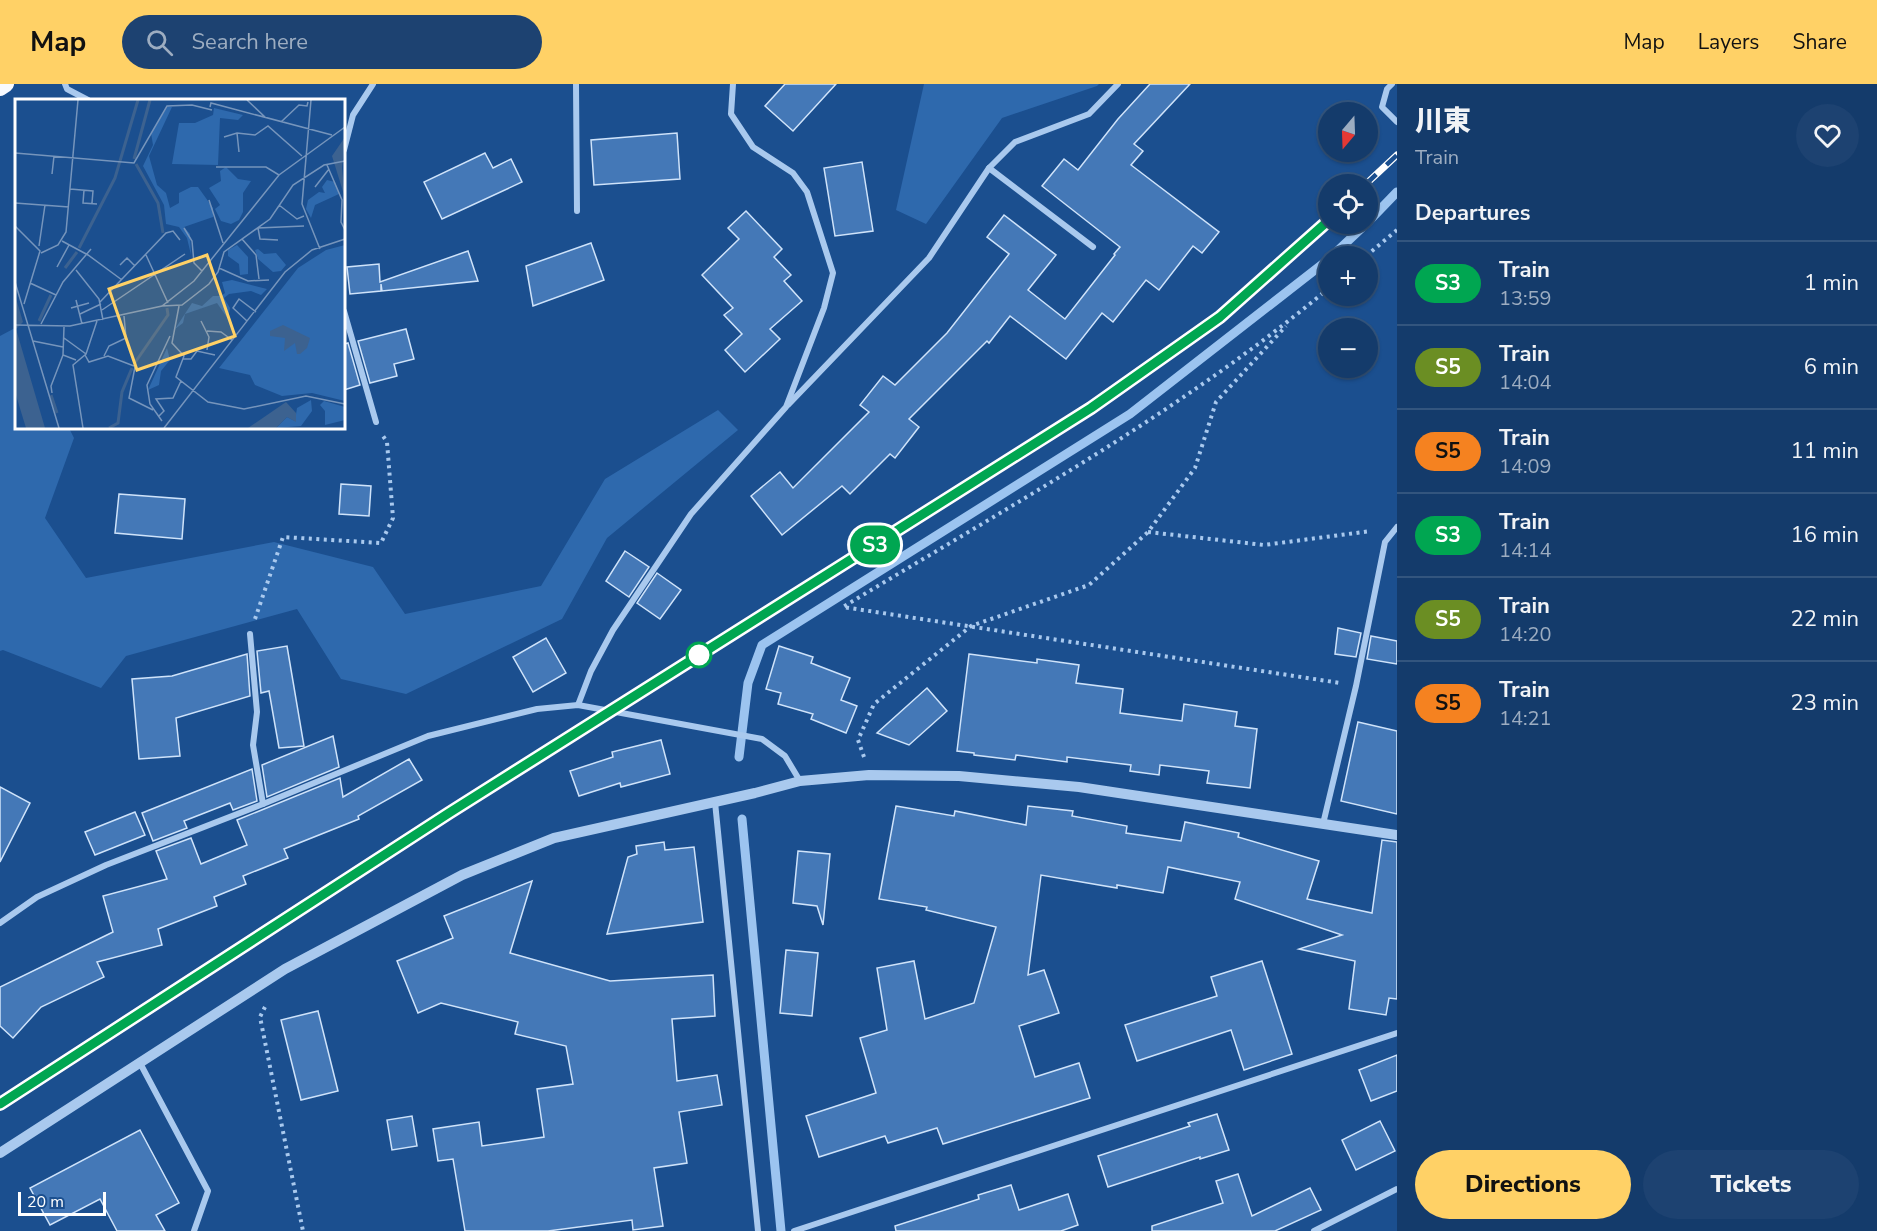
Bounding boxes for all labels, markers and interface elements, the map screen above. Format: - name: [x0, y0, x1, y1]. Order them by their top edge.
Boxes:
- search box: [122, 15, 542, 69]
- text: Map: [30, 23, 86, 61]
- icon: search: [143, 26, 176, 59]
- text: Search here: [191, 27, 308, 57]
- text: Map: [1623, 28, 1665, 56]
- text: Layers: [1698, 28, 1759, 56]
- text: Share: [1792, 28, 1847, 56]
- inset map: [15, 99, 345, 429]
- north arrow: [1318, 102, 1378, 162]
- map controls: [1318, 102, 1378, 378]
- text: 川東: [1415, 102, 1471, 140]
- button: heart: [1796, 104, 1859, 167]
- text: Train: [1415, 144, 1459, 171]
- button: locate: [1318, 174, 1378, 234]
- text: Departures: [1415, 198, 1530, 228]
- button: +: [1318, 246, 1378, 306]
- text: Train: [1499, 255, 1550, 285]
- text: 1 min: [1804, 268, 1859, 298]
- text: S3: [1435, 269, 1461, 297]
- text: 13:59: [1499, 285, 1552, 312]
- button: −: [1318, 318, 1378, 378]
- text: Train: [1499, 339, 1550, 369]
- text: 6 min: [1804, 352, 1859, 382]
- text: S5: [1435, 353, 1461, 381]
- text: 14:04: [1499, 369, 1552, 396]
- text: Train: [1499, 423, 1550, 453]
- text: 11 min: [1791, 436, 1859, 466]
- text: S5: [1435, 437, 1461, 465]
- text: 14:09: [1499, 453, 1552, 480]
- text: Train: [1499, 507, 1550, 537]
- text: 16 min: [1791, 520, 1859, 550]
- text: S3: [1435, 521, 1461, 549]
- line badge: S3: [848, 526, 902, 564]
- text: S3: [862, 531, 888, 559]
- text: 14:14: [1499, 537, 1552, 564]
- text: Train: [1499, 591, 1550, 621]
- text: 22 min: [1791, 604, 1859, 634]
- text: S5: [1435, 605, 1461, 633]
- text: 14:20: [1499, 621, 1552, 648]
- unlabelled marker: [686, 642, 712, 668]
- text: Train: [1499, 675, 1550, 705]
- text: 23 min: [1791, 688, 1859, 718]
- text: S5: [1435, 689, 1461, 717]
- text: 14:21: [1499, 705, 1552, 732]
- button: Directions: [1415, 1150, 1631, 1219]
- button: Tickets: [1643, 1150, 1859, 1219]
- scale bar: [18, 1189, 106, 1216]
- text: 20 m: [27, 1191, 64, 1213]

